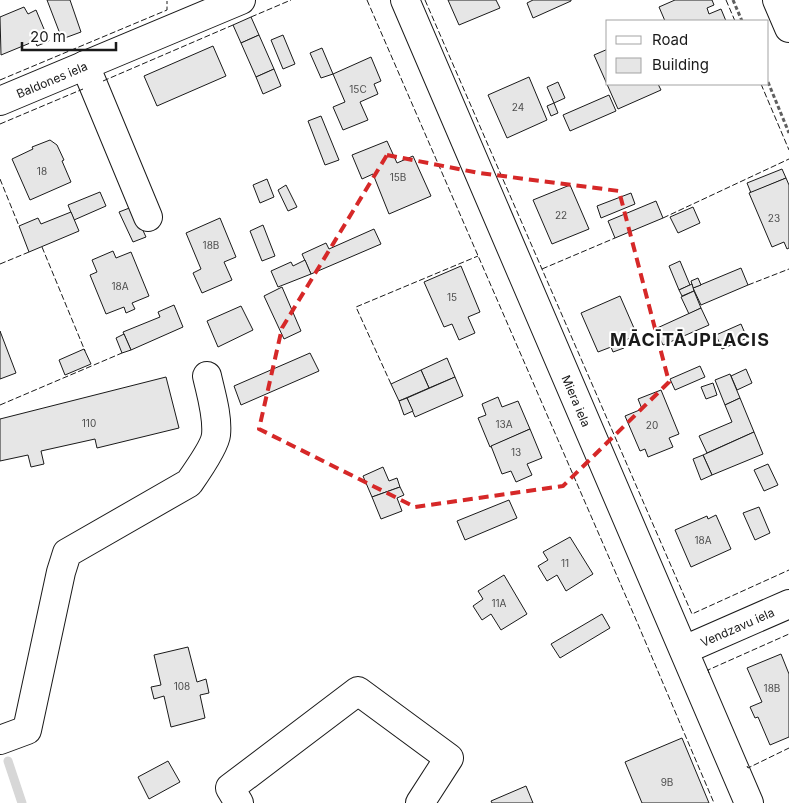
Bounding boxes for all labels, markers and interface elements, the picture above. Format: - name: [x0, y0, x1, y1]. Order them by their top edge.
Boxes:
- scale bar: [22, 20, 116, 52]
- legend: [606, 20, 769, 85]
- text: 20 m: [30, 27, 66, 46]
- text: Road: [652, 30, 688, 49]
- text: Building: [652, 55, 709, 74]
- street label: Baldones iela: [14, 58, 89, 101]
- house number: 15C: [349, 83, 367, 95]
- house number: 24: [512, 101, 524, 113]
- house number: 18: [37, 165, 47, 177]
- house number: 15B: [390, 171, 406, 183]
- house number: 22: [555, 209, 567, 221]
- house number: 23: [768, 212, 780, 224]
- house number: 18B: [203, 239, 219, 251]
- house number: 18A: [111, 280, 129, 292]
- house number: 15: [447, 291, 457, 303]
- district label: MĀCĪTĀJPLACIS: [610, 329, 770, 350]
- street label: Miera iela: [559, 373, 594, 429]
- house number: 110: [82, 417, 96, 429]
- house number: 13A: [495, 418, 513, 430]
- house number: 20: [646, 419, 658, 431]
- house number: 13: [511, 446, 521, 458]
- house number: 18A: [694, 534, 712, 546]
- house number: 11: [561, 557, 569, 569]
- house number: 11A: [491, 597, 507, 609]
- street label: Vendzavu iela: [698, 604, 776, 649]
- house number: 108: [174, 680, 190, 692]
- house number: 18B: [764, 682, 780, 694]
- house number: 9B: [661, 776, 673, 788]

